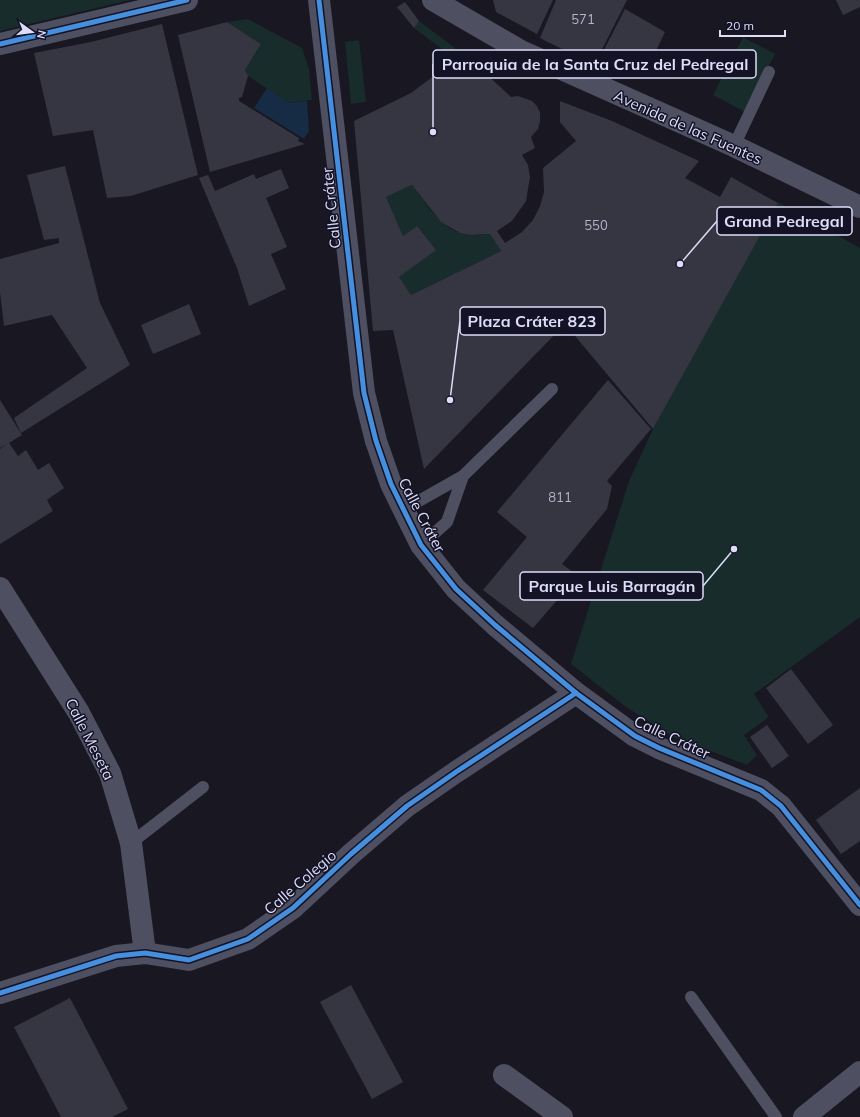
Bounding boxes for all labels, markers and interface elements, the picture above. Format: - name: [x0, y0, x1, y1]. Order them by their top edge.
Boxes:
- house number: 571: [571, 11, 595, 27]
- north arrow: [12, 12, 52, 52]
- scale bar: [720, 12, 785, 38]
- text: 20 m: [726, 18, 754, 33]
- text: N: [34, 29, 50, 40]
- callout: Parroquia de la Santa Cruz del Pedregal: [433, 50, 756, 78]
- text: Parroquia de la Santa Cruz del Pedregal: [442, 54, 748, 74]
- street label: Avenida de las Fuentes: [611, 86, 765, 168]
- street label: Calle Cráter: [317, 166, 345, 250]
- callout: Grand Pedregal: [717, 207, 852, 235]
- text: Grand Pedregal: [724, 211, 844, 231]
- house number: 550: [584, 217, 608, 233]
- callout: Plaza Cráter 823: [460, 307, 605, 335]
- text: Plaza Cráter 823: [468, 311, 596, 331]
- street label: Calle Cráter: [394, 474, 450, 556]
- house number: 811: [548, 489, 572, 505]
- callout: Parque Luis Barragán: [520, 572, 703, 600]
- text: Parque Luis Barragán: [529, 576, 695, 596]
- street label: Calle Meseta: [61, 695, 119, 783]
- street label: Calle Cráter: [631, 711, 714, 763]
- street label: Calle Colegio: [260, 845, 340, 919]

